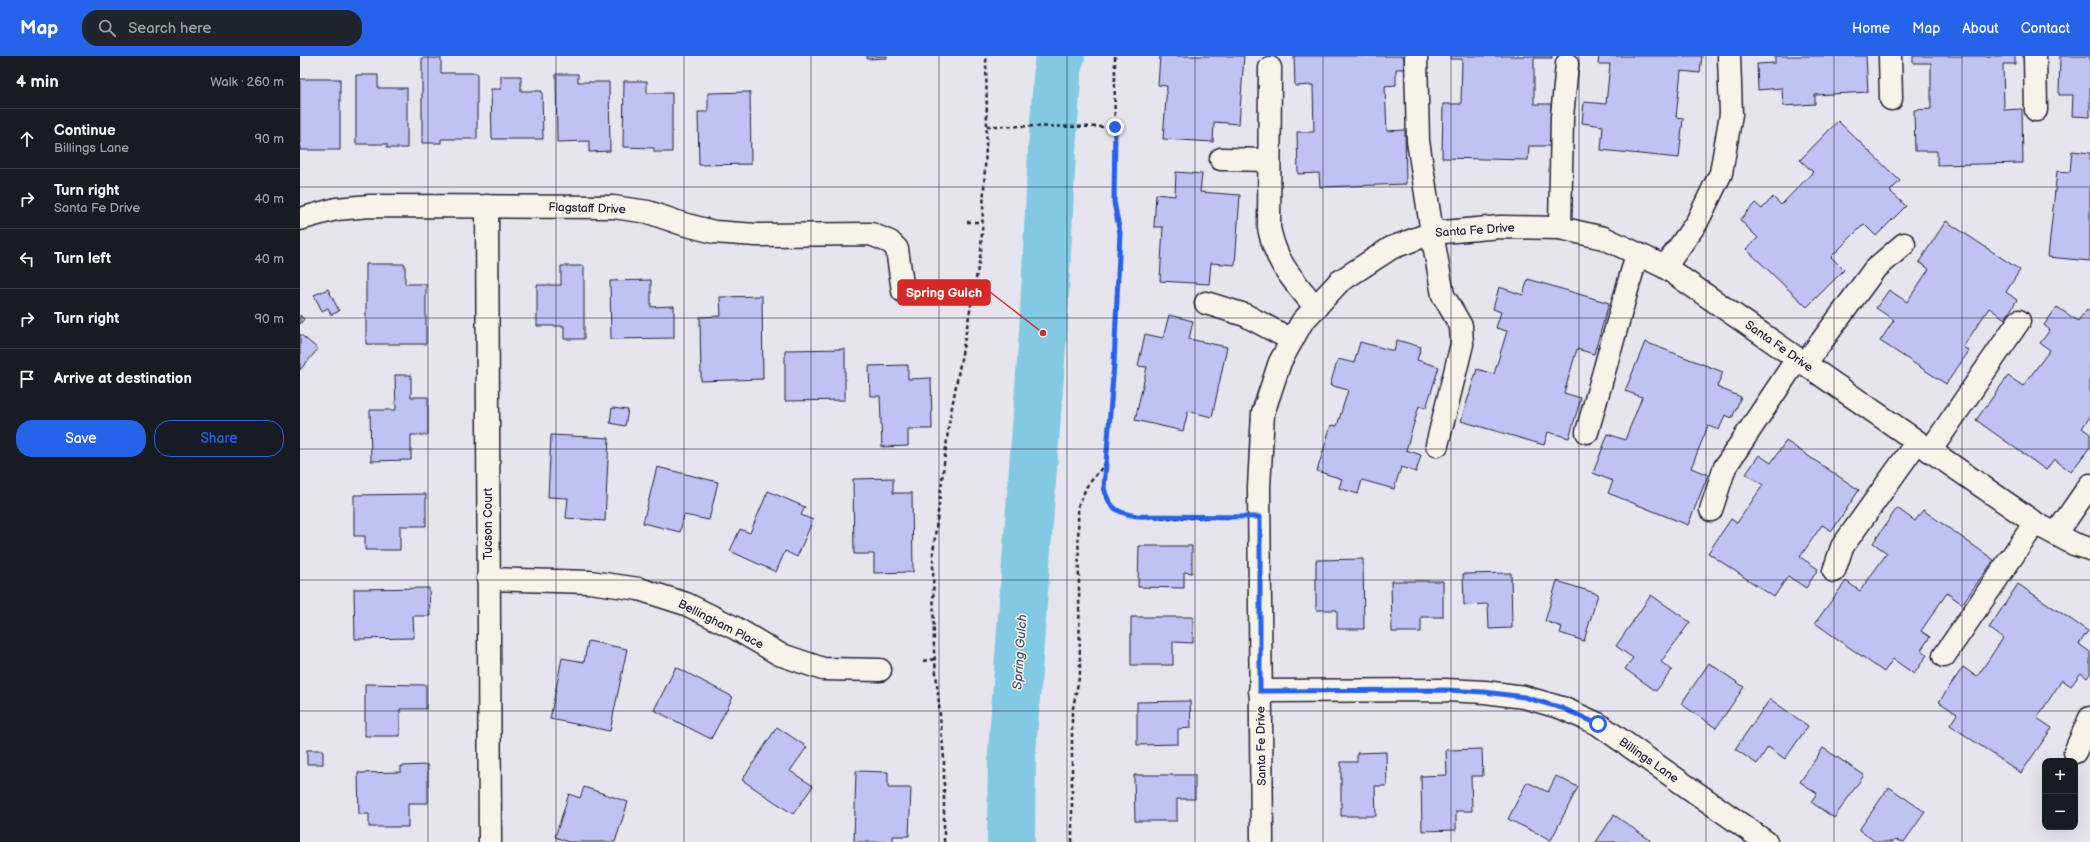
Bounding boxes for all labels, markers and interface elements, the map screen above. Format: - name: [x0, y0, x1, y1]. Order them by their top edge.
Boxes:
- search box: [82, 10, 362, 46]
- text: Map: [20, 17, 58, 40]
- icon: search: [96, 17, 118, 39]
- text: Search here: [128, 19, 211, 38]
- text: Home: [1852, 20, 1890, 37]
- text: Map: [1912, 20, 1940, 37]
- text: About: [1962, 20, 1999, 37]
- text: Contact: [2021, 20, 2070, 37]
- text: 4 min: [16, 72, 59, 92]
- text: Walk · 260 m: [210, 74, 284, 90]
- route end: [1106, 118, 1124, 136]
- text: Continue: [54, 121, 116, 140]
- icon: ahead: [16, 128, 38, 150]
- text: 90 m: [255, 131, 284, 147]
- text: Billings Lane: [54, 140, 129, 156]
- text: Turn right: [54, 181, 119, 200]
- icon: right: [16, 188, 38, 210]
- text: 40 m: [254, 191, 284, 207]
- text: Santa Fe Drive: [54, 200, 140, 216]
- street label: Flagstaff Drive: [548, 200, 626, 217]
- street label: Santa Fe Drive: [1435, 220, 1515, 241]
- icon: left: [16, 248, 38, 270]
- text: Turn left: [54, 249, 111, 268]
- text: 40 m: [254, 251, 284, 267]
- callout: Spring Gulch: [898, 280, 990, 305]
- text: Spring Gulch: [906, 285, 982, 301]
- icon: right: [16, 308, 38, 330]
- text: Turn right: [54, 309, 119, 328]
- text: 90 m: [255, 311, 284, 327]
- street label: Santa Fe Drive: [1742, 317, 1816, 375]
- icon: arrive: [16, 368, 38, 390]
- text: Arrive at destination: [54, 369, 192, 388]
- button: Save: [16, 420, 146, 457]
- button: Share: [154, 420, 284, 457]
- street label: Tucson Court: [481, 488, 496, 560]
- street label: Bellingham Place: [675, 596, 766, 653]
- water label: Spring Gulch: [1009, 614, 1031, 690]
- street label: Santa Fe Drive: [1253, 706, 1270, 786]
- route start: [1589, 715, 1607, 733]
- street label: Billings Lane: [1616, 734, 1681, 786]
- map controls: [2042, 758, 2078, 830]
- button: +: [2042, 758, 2078, 794]
- button: −: [2042, 794, 2078, 830]

